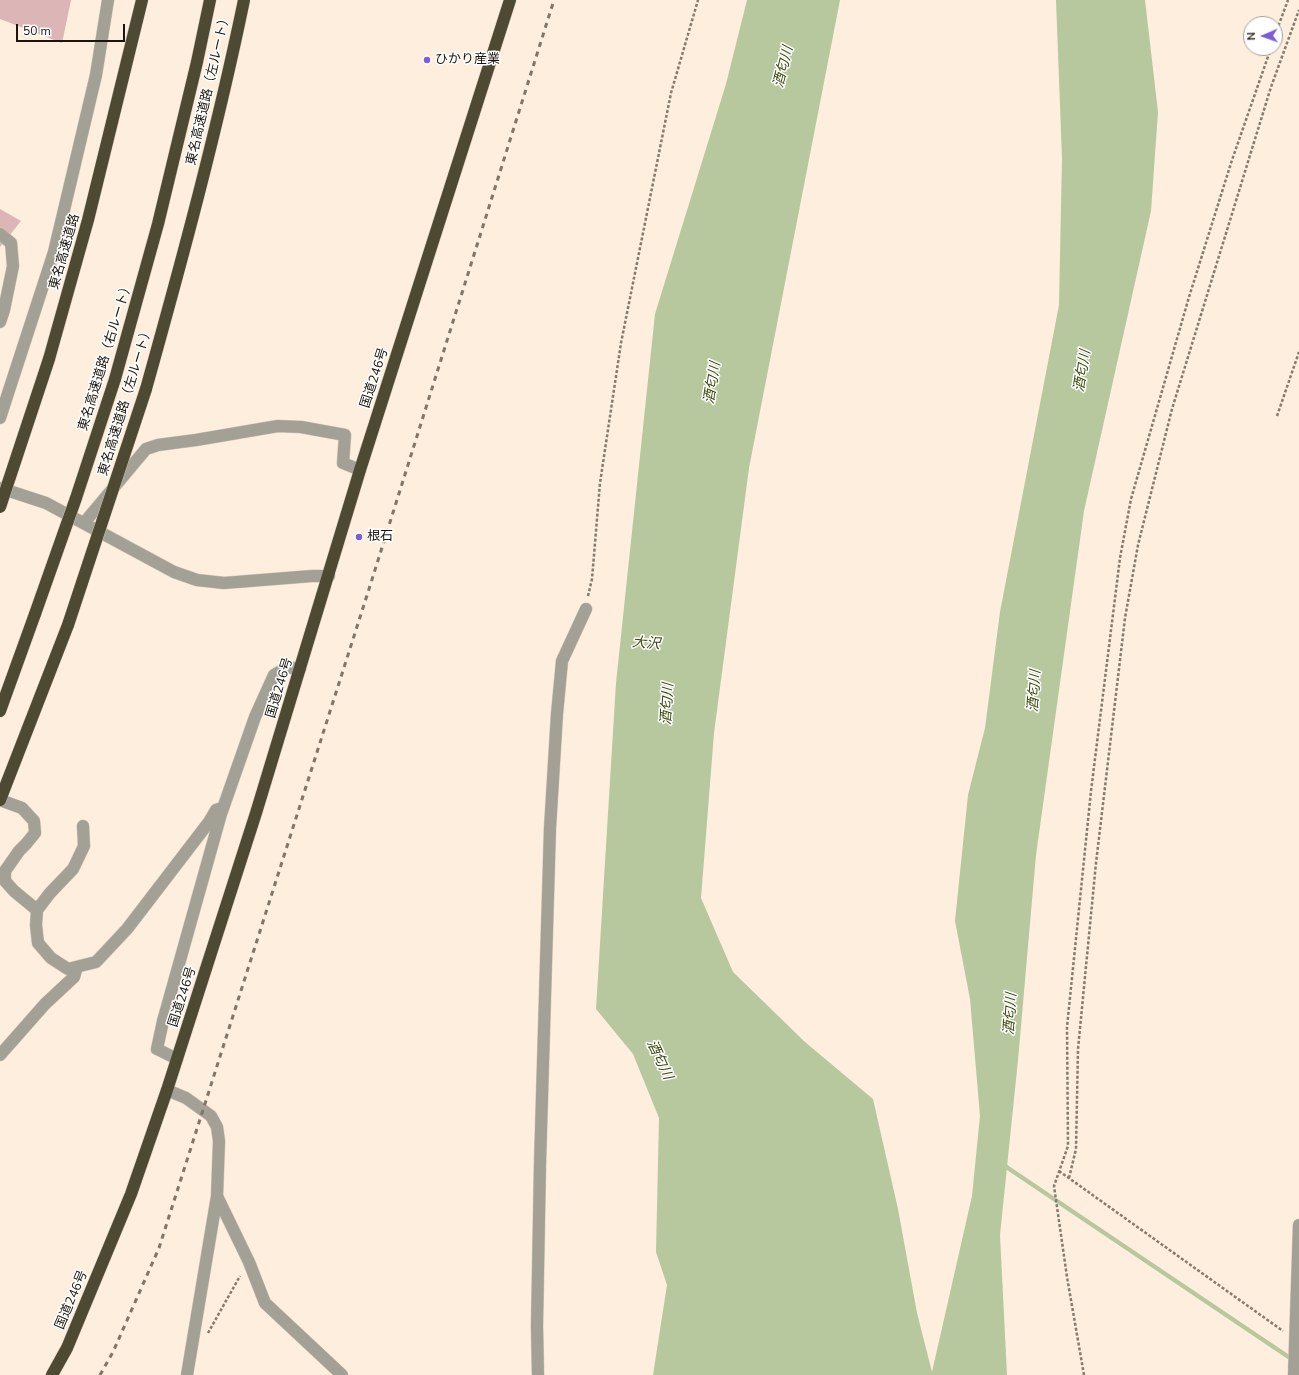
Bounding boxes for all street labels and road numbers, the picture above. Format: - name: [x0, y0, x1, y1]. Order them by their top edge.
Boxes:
- street label: 東名高速道路（左ルート）: [184, 11, 234, 167]
- street label: 東名高速道路: [47, 212, 83, 292]
- street label: 東名高速道路（右ルート）: [76, 279, 136, 433]
- street label: 東名高速道路（左ルート）: [96, 324, 156, 478]
- street label: 国道246号: [358, 346, 392, 410]
- street label: 国道246号: [263, 656, 297, 720]
- street label: 国道246号: [166, 965, 200, 1029]
- street label: 国道246号: [53, 1268, 91, 1332]

